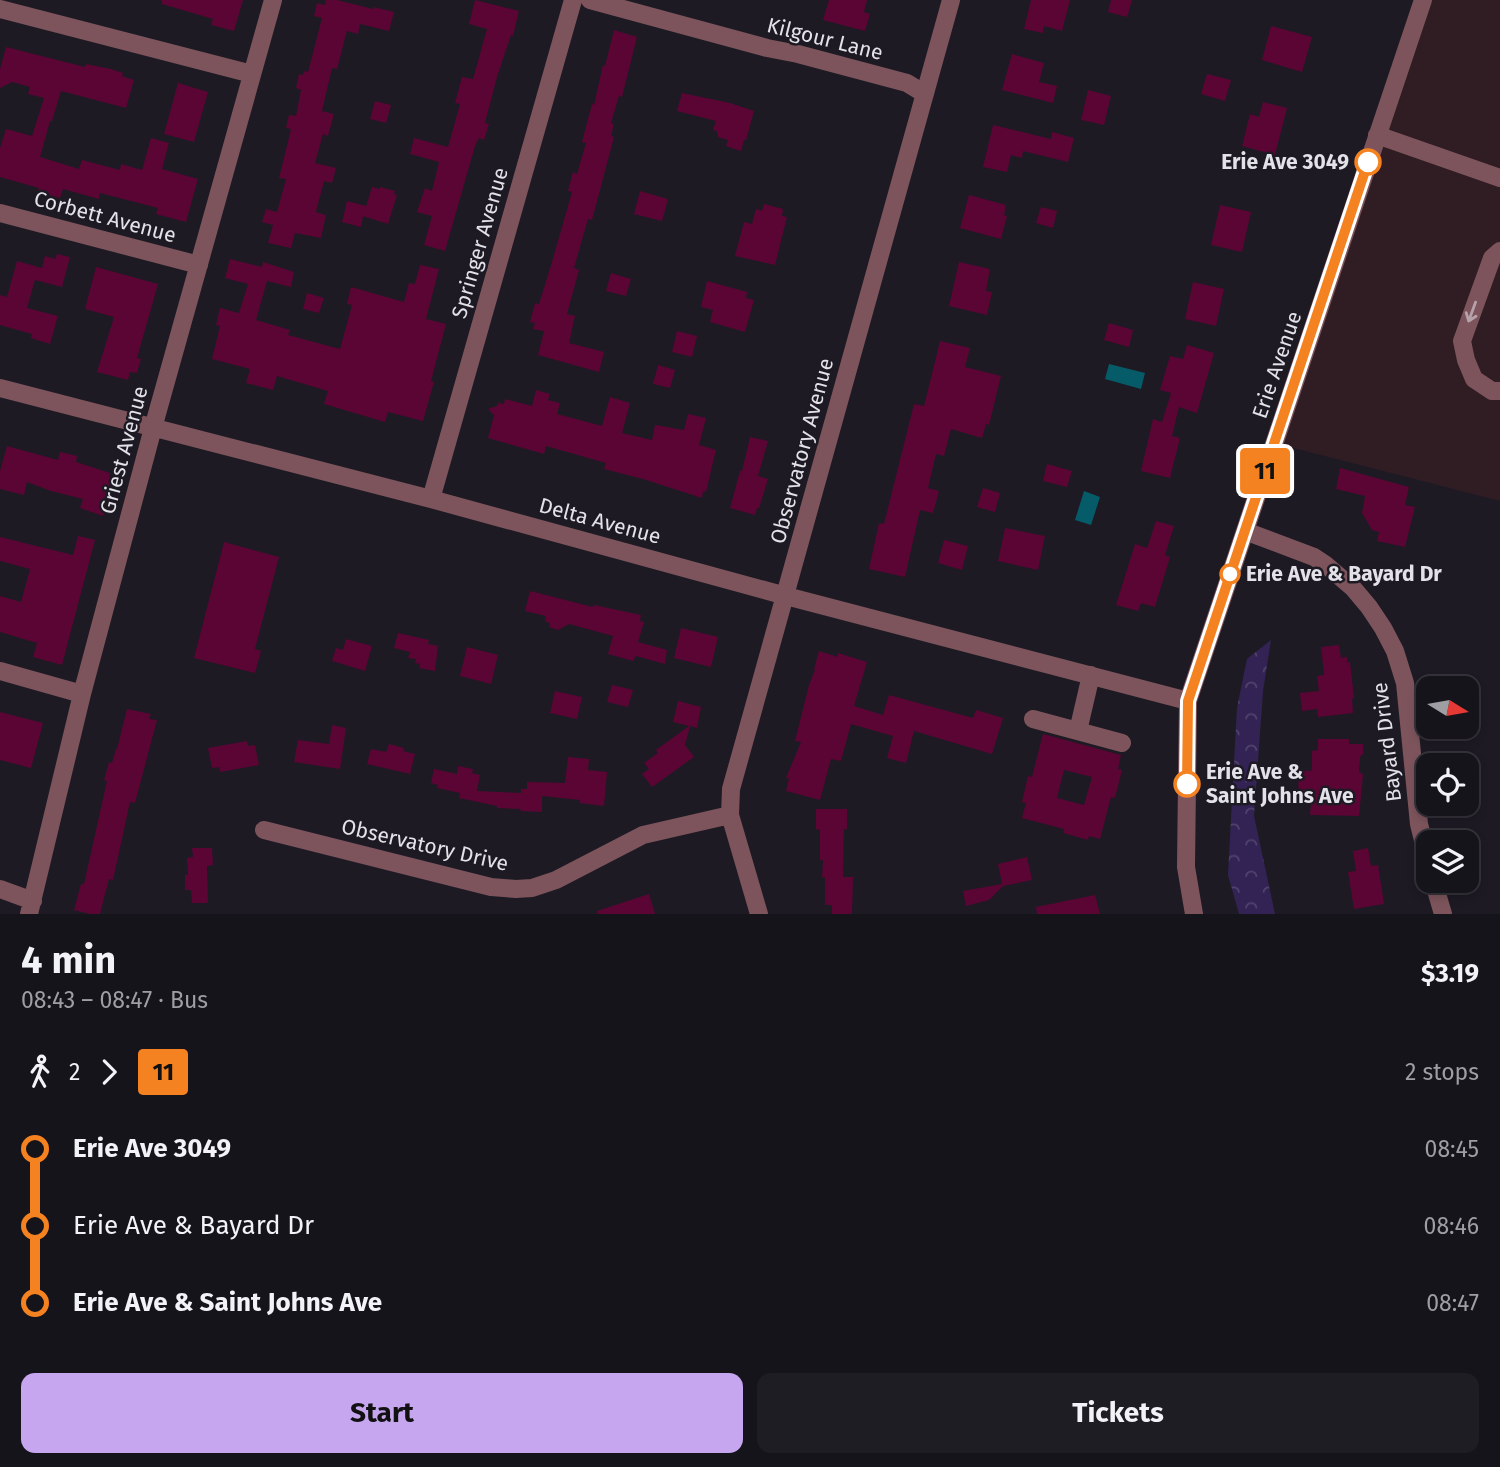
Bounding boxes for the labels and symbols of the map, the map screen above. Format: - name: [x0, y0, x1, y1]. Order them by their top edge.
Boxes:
- street label: Kilgour Lane: [764, 12, 886, 66]
- place label: Erie Ave 3049: [1221, 149, 1349, 175]
- marker: Erie Ave 3049: [1355, 149, 1381, 175]
- street label: Springer Avenue: [446, 165, 514, 321]
- street label: Corbett Avenue: [31, 186, 179, 248]
- one-way arrow: [1465, 301, 1478, 323]
- street label: Erie Avenue: [1247, 308, 1307, 422]
- street label: Observatory Avenue: [765, 355, 839, 547]
- street label: Griest Avenue: [94, 383, 154, 517]
- line badge: 11: [1234, 448, 1296, 494]
- street label: Delta Avenue: [536, 492, 664, 550]
- place label: Erie Ave & Bayard Dr: [1246, 561, 1442, 587]
- marker: Erie Ave & Bayard Dr: [1220, 564, 1240, 584]
- north arrow: [1416, 676, 1479, 738]
- street label: Bayard Drive: [1367, 681, 1407, 803]
- place label: Erie Ave & Saint Johns Ave: [1206, 759, 1354, 809]
- marker: Erie Ave & Saint Johns Ave: [1174, 771, 1200, 797]
- street label: Observatory Drive: [339, 813, 511, 877]

